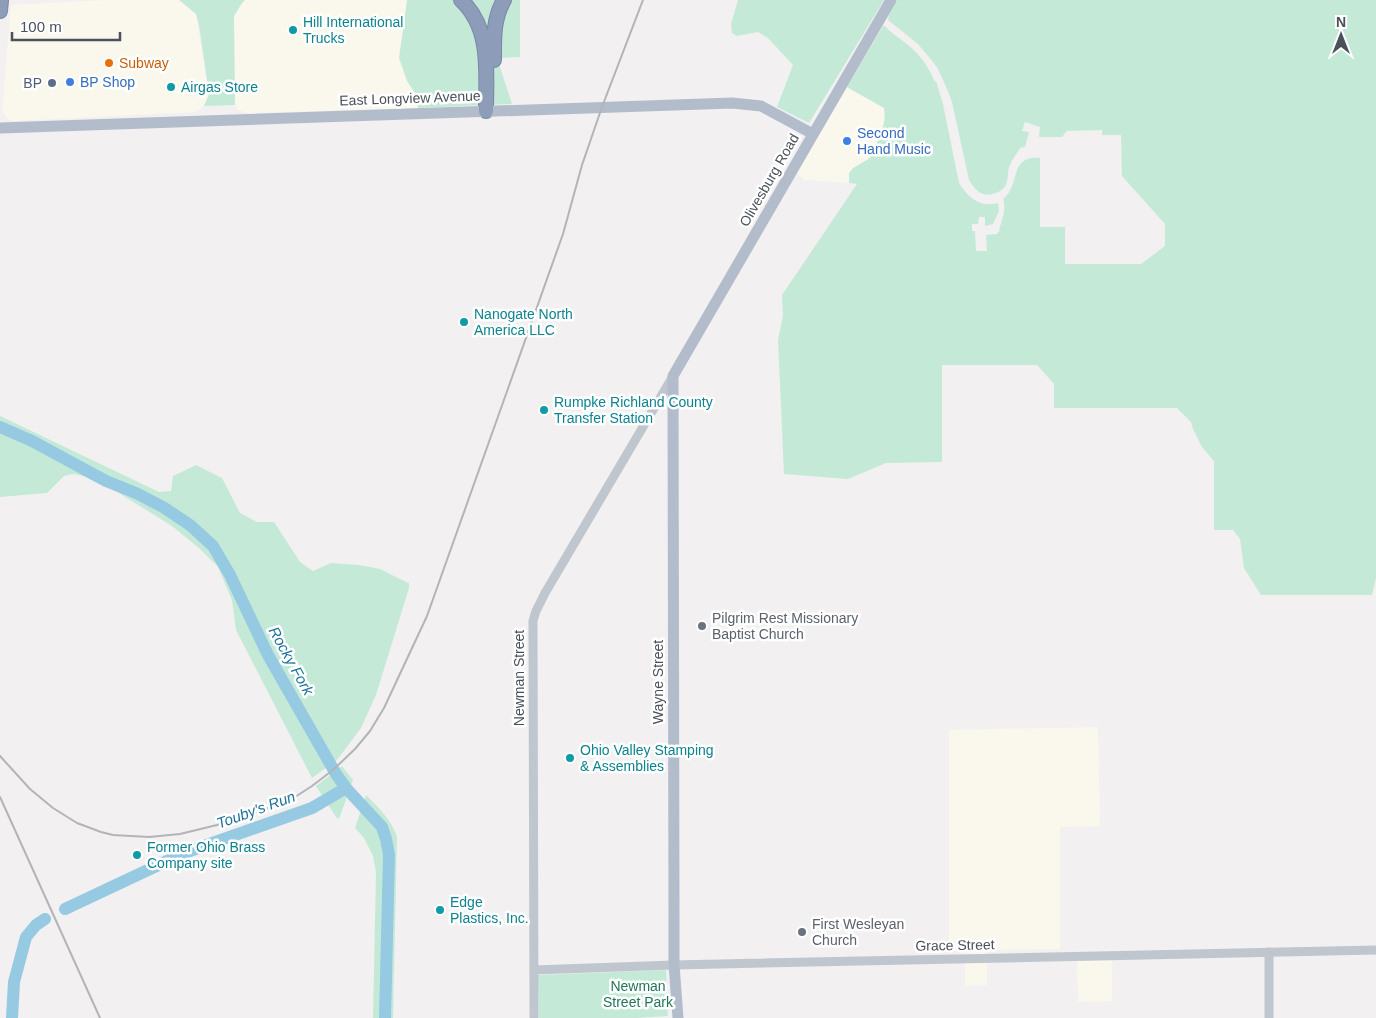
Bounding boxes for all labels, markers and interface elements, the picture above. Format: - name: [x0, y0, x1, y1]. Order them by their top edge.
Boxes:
- scale bar: [12, 10, 120, 42]
- north arrow: [1316, 10, 1366, 60]
- place label: Hill International Trucks: [303, 14, 403, 46]
- text: N: [1336, 14, 1346, 30]
- text: 100 m: [20, 18, 62, 35]
- marker: Hill International Trucks: [287, 24, 299, 36]
- place label: Subway: [119, 55, 169, 71]
- marker: Subway: [103, 57, 115, 69]
- place label: BP Shop: [80, 74, 135, 90]
- place label: BP: [23, 75, 42, 91]
- marker: BP Shop: [64, 76, 76, 88]
- marker: BP: [46, 77, 58, 89]
- place label: Airgas Store: [181, 79, 258, 95]
- marker: Airgas Store: [165, 81, 177, 93]
- street label: East Longview Avenue: [339, 88, 481, 108]
- place label: Second Hand Music: [857, 125, 931, 157]
- street label: Olivesburg Road: [736, 131, 802, 229]
- marker: Second Hand Music: [841, 135, 853, 147]
- place label: Nanogate North America LLC: [474, 306, 573, 338]
- marker: Nanogate North America LLC: [458, 316, 470, 328]
- place label: Rumpke Richland County Transfer Station: [554, 394, 713, 426]
- marker: Rumpke Richland County Transfer Station: [538, 404, 550, 416]
- place label: Pilgrim Rest Missionary Baptist Church: [712, 610, 858, 642]
- marker: Pilgrim Rest Missionary Baptist Church: [696, 620, 708, 632]
- water label: Rocky Fork: [266, 623, 318, 699]
- street label: Newman Street: [511, 630, 527, 726]
- street label: Wayne Street: [650, 640, 666, 724]
- place label: Ohio Valley Stamping & Assemblies: [580, 742, 714, 774]
- marker: Ohio Valley Stamping & Assemblies: [564, 752, 576, 764]
- water label: Touby's Run: [214, 787, 297, 832]
- place label: Former Ohio Brass Company site: [147, 839, 265, 871]
- marker: Former Ohio Brass Company site: [131, 849, 143, 861]
- place label: Edge Plastics, Inc.: [450, 894, 529, 926]
- marker: Edge Plastics, Inc.: [434, 904, 446, 916]
- place label: First Wesleyan Church: [812, 916, 904, 948]
- marker: First Wesleyan Church: [796, 926, 808, 938]
- street label: Grace Street: [915, 936, 995, 954]
- park label: Newman Street Park: [603, 978, 674, 1010]

